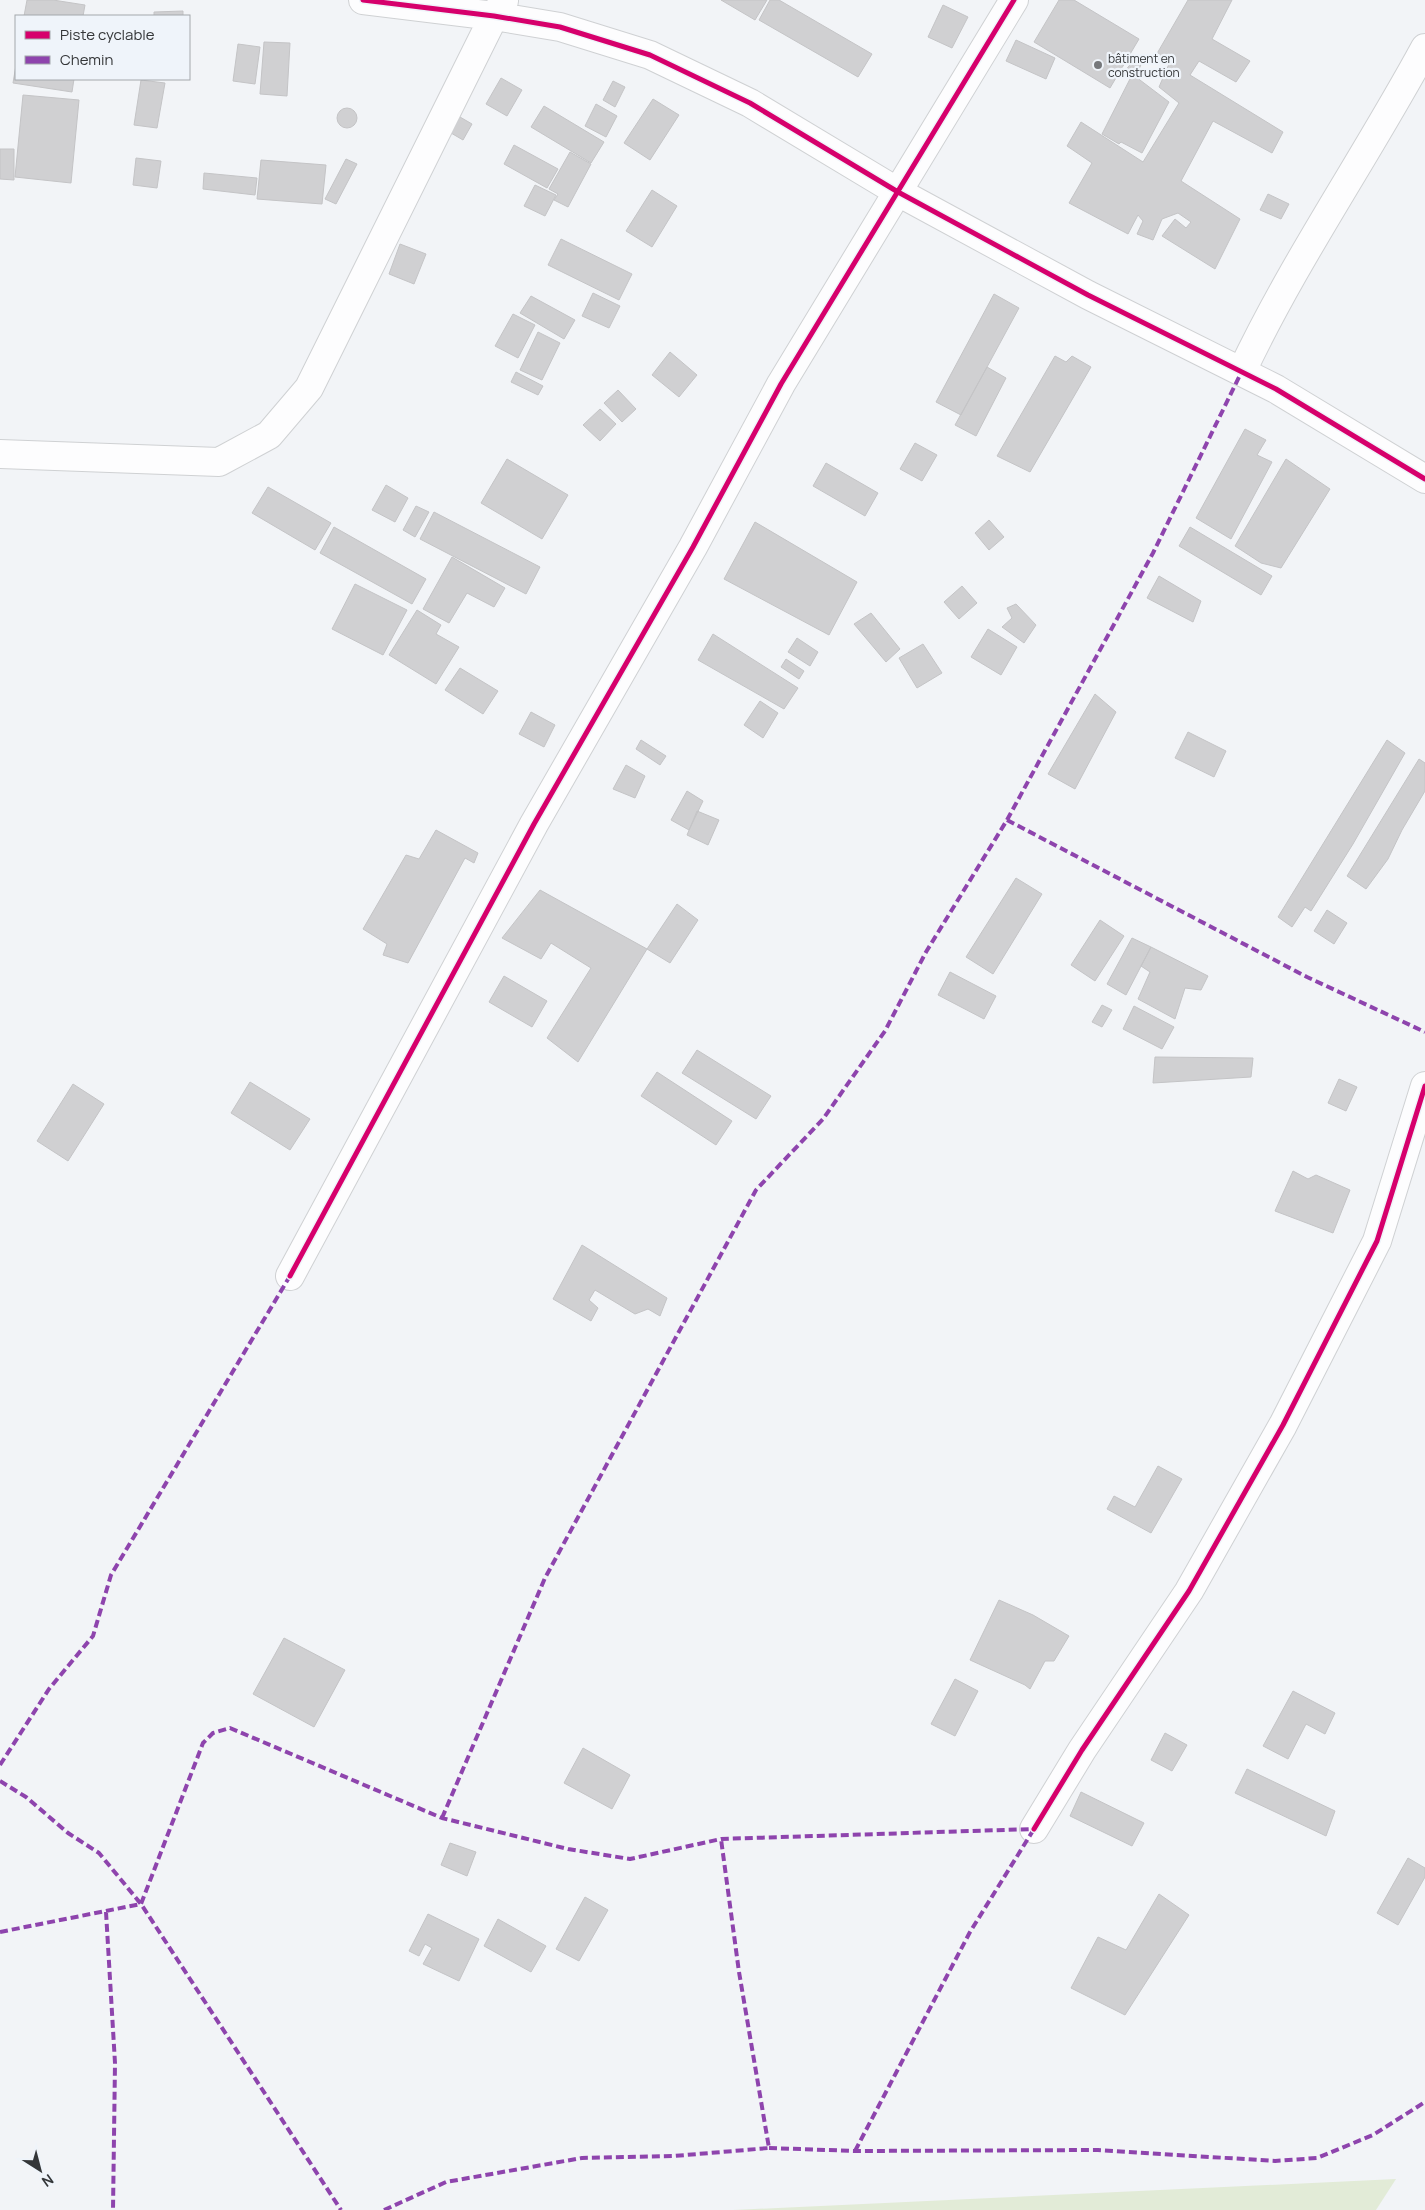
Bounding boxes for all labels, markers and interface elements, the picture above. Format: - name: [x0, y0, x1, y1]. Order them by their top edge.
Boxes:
- legend: [15, 15, 190, 80]
- text: Piste cyclable: [60, 24, 155, 45]
- text: Chemin: [60, 49, 113, 70]
- place label: bâtiment en construction: [1108, 50, 1180, 81]
- marker: bâtiment en construction: [1092, 59, 1104, 71]
- north arrow: [15, 2145, 65, 2195]
- text: N: [38, 2170, 58, 2192]

